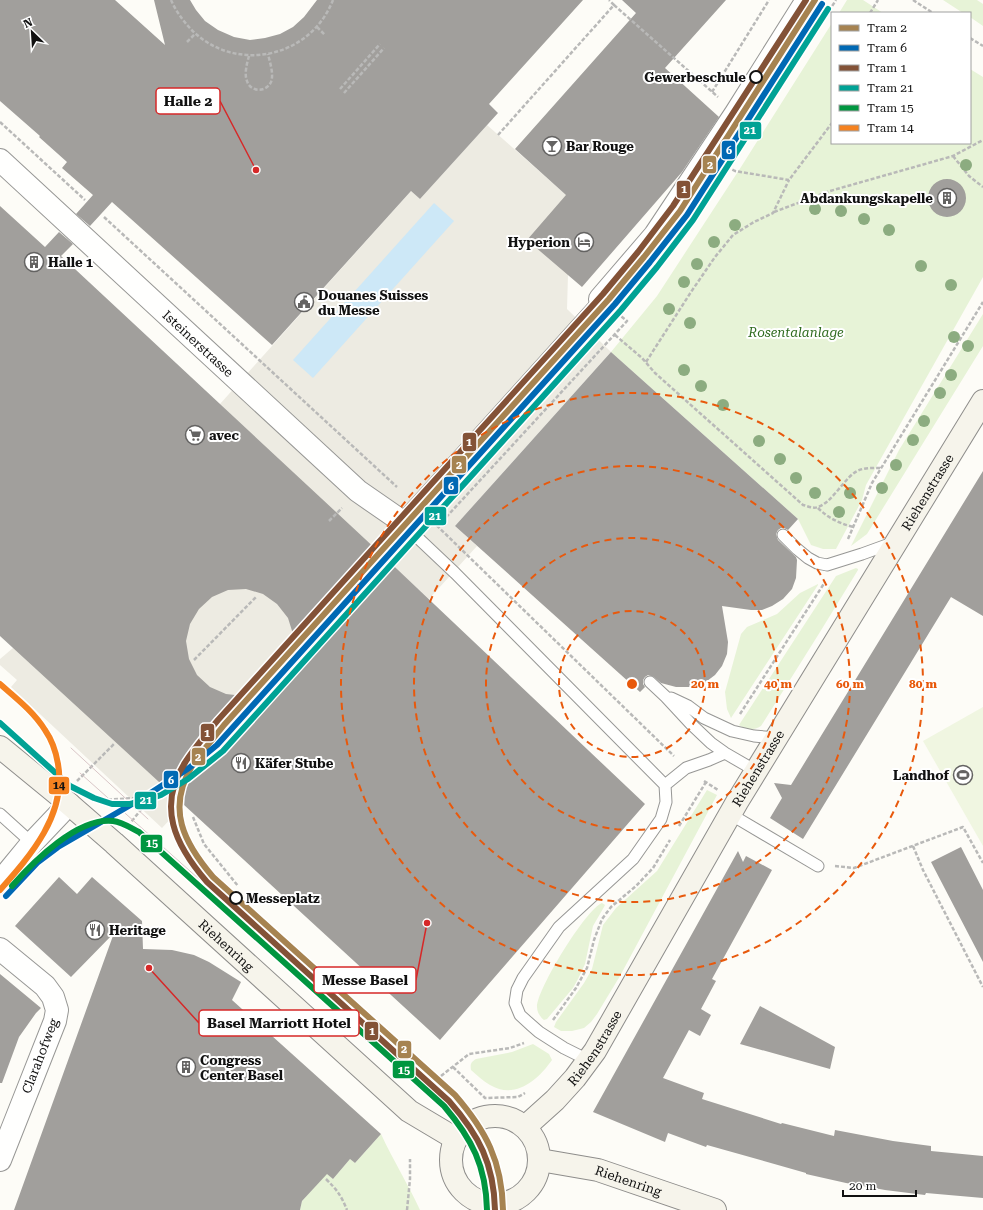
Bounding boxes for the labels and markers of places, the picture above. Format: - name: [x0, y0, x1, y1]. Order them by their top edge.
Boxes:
- place label: Gewerbeschule: [644, 70, 746, 85]
- marker: Gewerbeschule: [749, 70, 763, 84]
- callout: Halle 2: [156, 88, 220, 114]
- bar icon: Bar Rouge: [541, 135, 563, 157]
- place label: Bar Rouge: [566, 139, 634, 154]
- building icon: Abdankungskapelle: [936, 187, 958, 209]
- place label: Abdankungskapelle: [800, 191, 933, 206]
- hotel icon: Hyperion: [573, 231, 595, 253]
- place label: Hyperion: [508, 235, 570, 250]
- building icon: Halle 1: [23, 251, 45, 273]
- place label: Halle 1: [48, 255, 93, 270]
- place label: Douanes Suisses du Messe: [318, 288, 429, 318]
- public building icon: Douanes Suisses du Messe: [293, 291, 315, 313]
- supermarket icon: avec: [184, 424, 206, 446]
- place label: avec: [209, 428, 239, 443]
- centre of rings: [625, 677, 639, 691]
- restaurant icon: Käfer Stube: [230, 752, 252, 774]
- place label: Käfer Stube: [255, 756, 334, 771]
- sports icon: Landhof: [952, 764, 974, 786]
- place label: Landhof: [893, 768, 949, 783]
- marker: Messeplatz: [229, 891, 243, 905]
- place label: Messeplatz: [246, 891, 320, 906]
- restaurant icon: Heritage: [84, 919, 106, 941]
- place label: Heritage: [109, 923, 166, 938]
- callout: Messe Basel: [314, 967, 416, 993]
- callout: Basel Marriott Hotel: [199, 1010, 359, 1036]
- place label: Congress Center Basel: [200, 1053, 284, 1083]
- building icon: Congress Center Basel: [175, 1056, 197, 1078]

